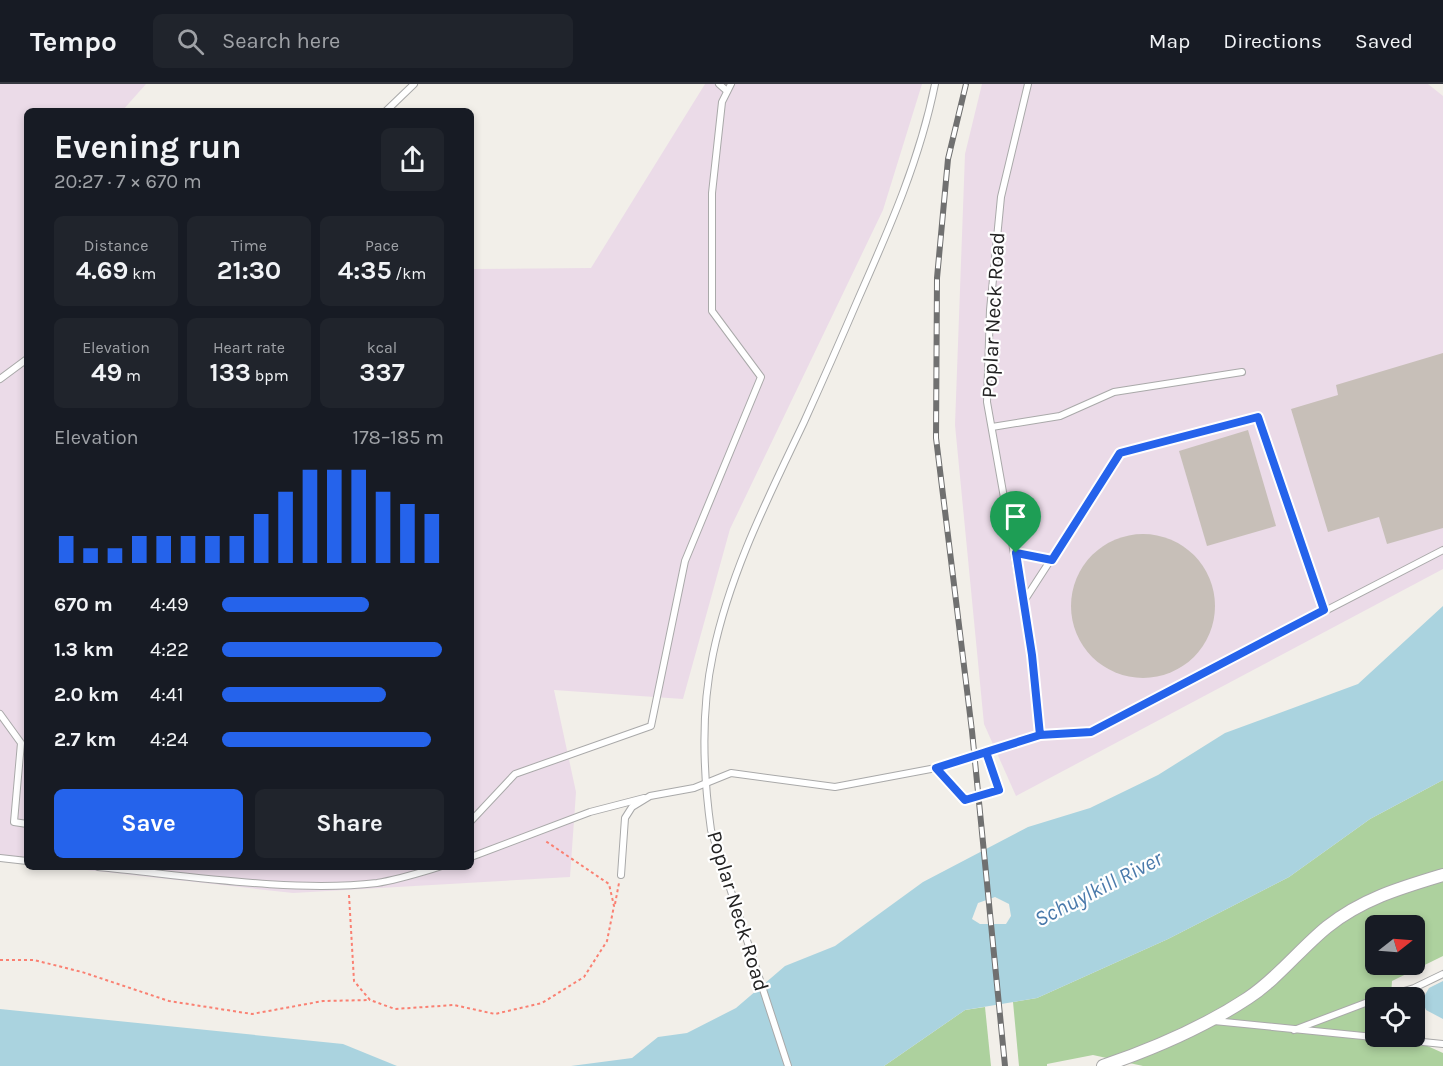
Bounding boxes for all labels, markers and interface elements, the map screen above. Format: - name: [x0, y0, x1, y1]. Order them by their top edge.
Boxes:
- search box: [153, 14, 573, 68]
- text: Tempo: [30, 25, 117, 58]
- icon: search: [174, 25, 207, 58]
- text: Search here: [222, 28, 340, 54]
- text: Map: [1149, 29, 1190, 53]
- text: Directions: [1223, 29, 1322, 53]
- text: Saved: [1355, 29, 1413, 53]
- text: Evening run: [54, 128, 242, 166]
- button: share: [381, 128, 444, 191]
- text: 20:27 · 7 × 670 m: [54, 170, 202, 193]
- street label: Poplar Neck Road: [977, 231, 1009, 399]
- text: Distance: [84, 236, 148, 255]
- text: Time: [231, 236, 267, 255]
- text: Pace: [365, 236, 399, 255]
- text: 4.69: [76, 255, 128, 286]
- text: 21:30: [217, 255, 281, 286]
- text: 4:35: [338, 255, 392, 286]
- text: km: [128, 264, 156, 283]
- text: /km: [392, 264, 426, 283]
- text: Elevation: [82, 338, 150, 357]
- text: Heart rate: [213, 338, 285, 357]
- text: kcal: [367, 338, 397, 357]
- text: 49: [91, 357, 122, 388]
- text: 133: [209, 357, 251, 388]
- text: 337: [359, 357, 405, 388]
- text: m: [122, 366, 141, 385]
- text: bpm: [251, 366, 289, 385]
- text: Elevation: [54, 426, 139, 449]
- text: 178–185 m: [353, 426, 444, 449]
- pin: [990, 491, 1041, 553]
- icon: arrive: [999, 500, 1032, 533]
- text: 670 m: [54, 593, 113, 616]
- text: 4:49: [150, 593, 189, 616]
- text: 1.3 km: [54, 638, 114, 661]
- text: 4:22: [150, 638, 189, 661]
- text: 2.0 km: [54, 683, 119, 706]
- text: 4:41: [150, 683, 184, 706]
- text: 2.7 km: [54, 728, 116, 751]
- text: 4:24: [150, 728, 189, 751]
- button: Save: [54, 789, 243, 858]
- button: Share: [255, 789, 444, 858]
- street label: Poplar Neck Road: [702, 828, 774, 994]
- water label: Schuylkill River: [1030, 845, 1168, 932]
- north arrow: [1365, 915, 1425, 975]
- map controls: [1365, 915, 1425, 1047]
- button: locate: [1365, 987, 1425, 1047]

